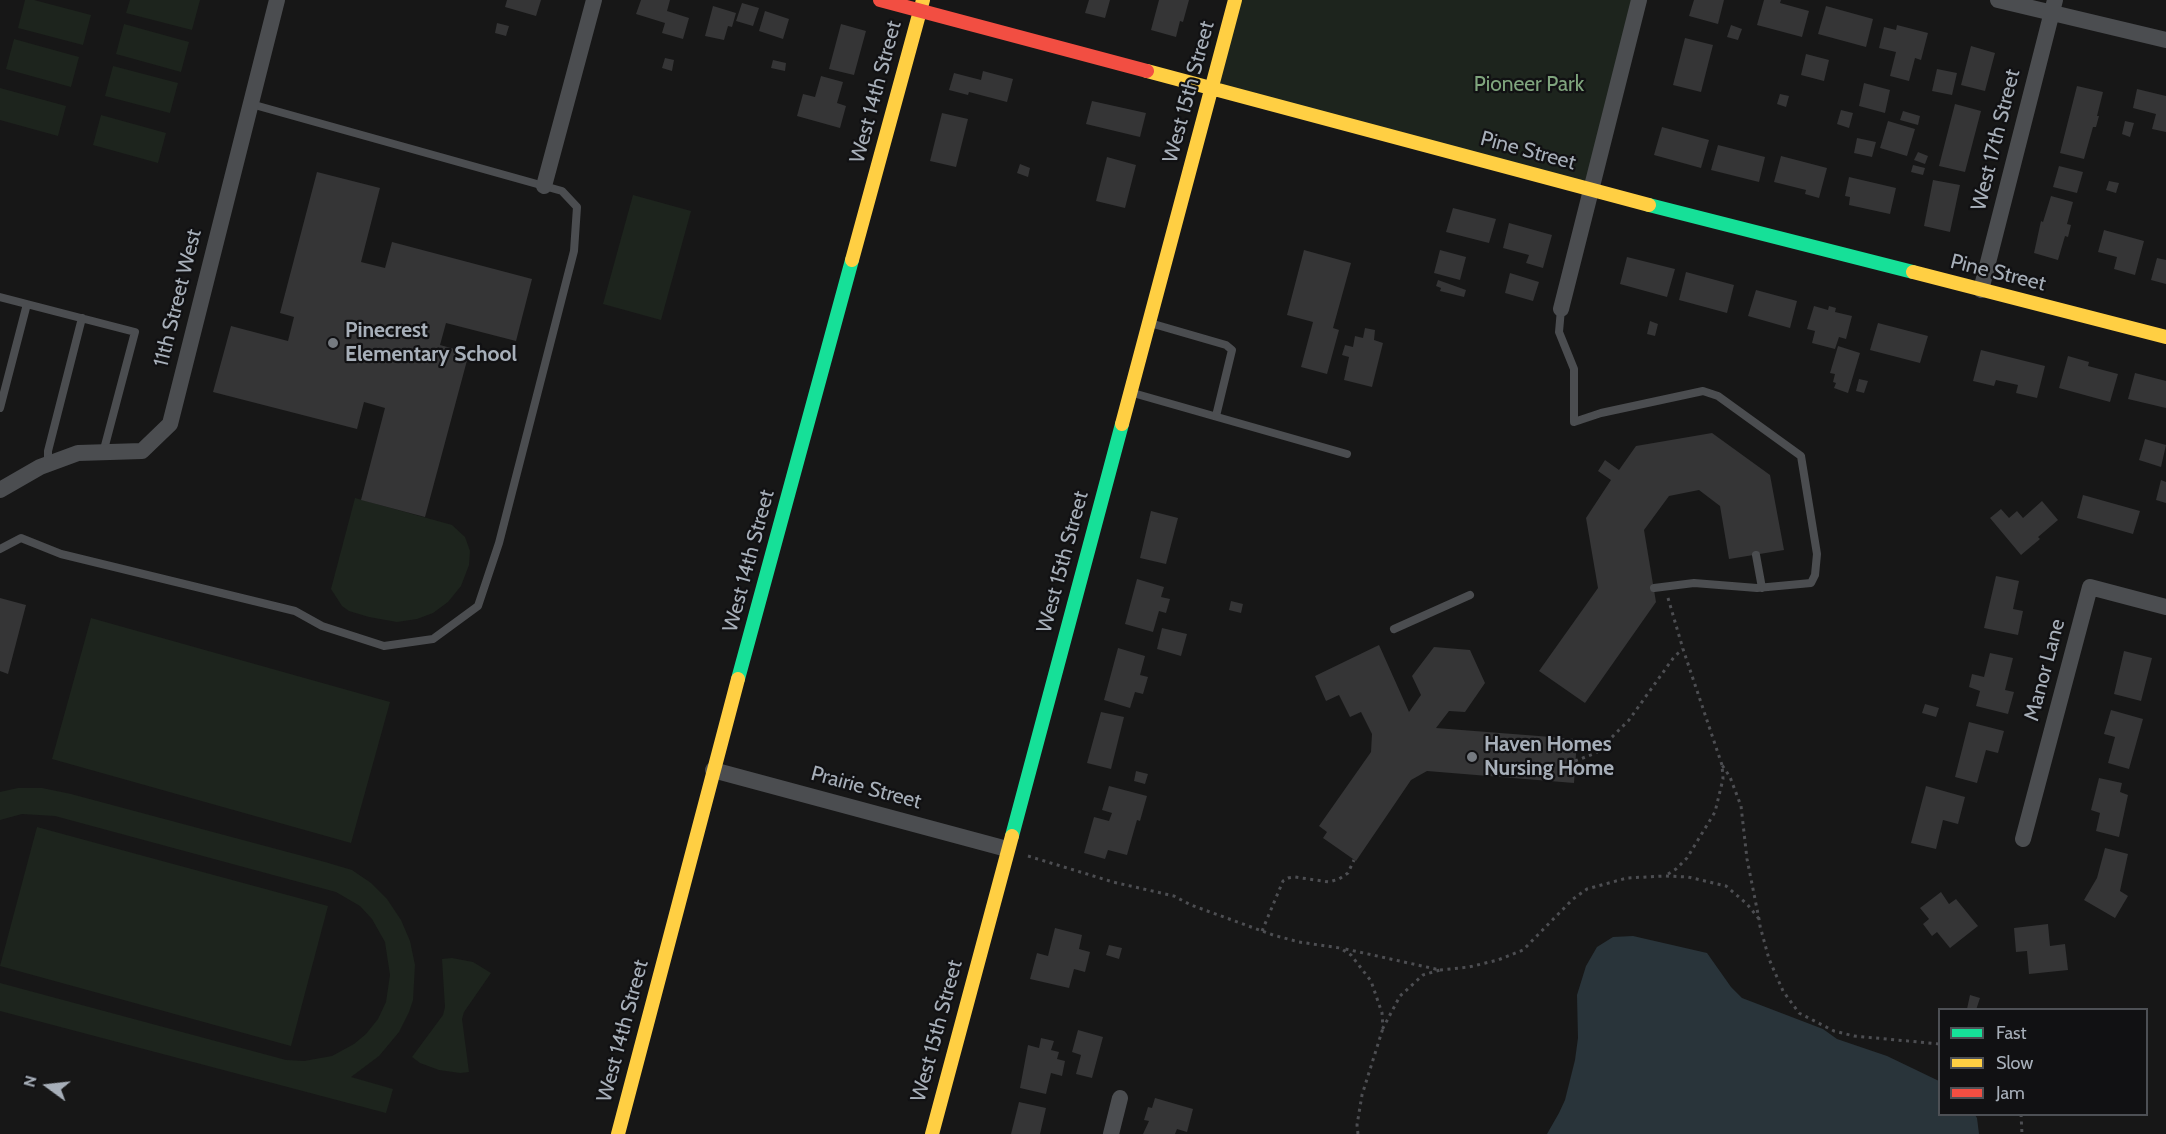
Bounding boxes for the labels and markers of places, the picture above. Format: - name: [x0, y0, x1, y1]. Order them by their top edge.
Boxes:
- place label: Pinecrest Elementary School: [345, 318, 517, 368]
- marker: Pinecrest Elementary School: [326, 336, 340, 350]
- place label: Haven Homes Nursing Home: [1484, 732, 1614, 782]
- marker: Haven Homes Nursing Home: [1465, 750, 1479, 764]

